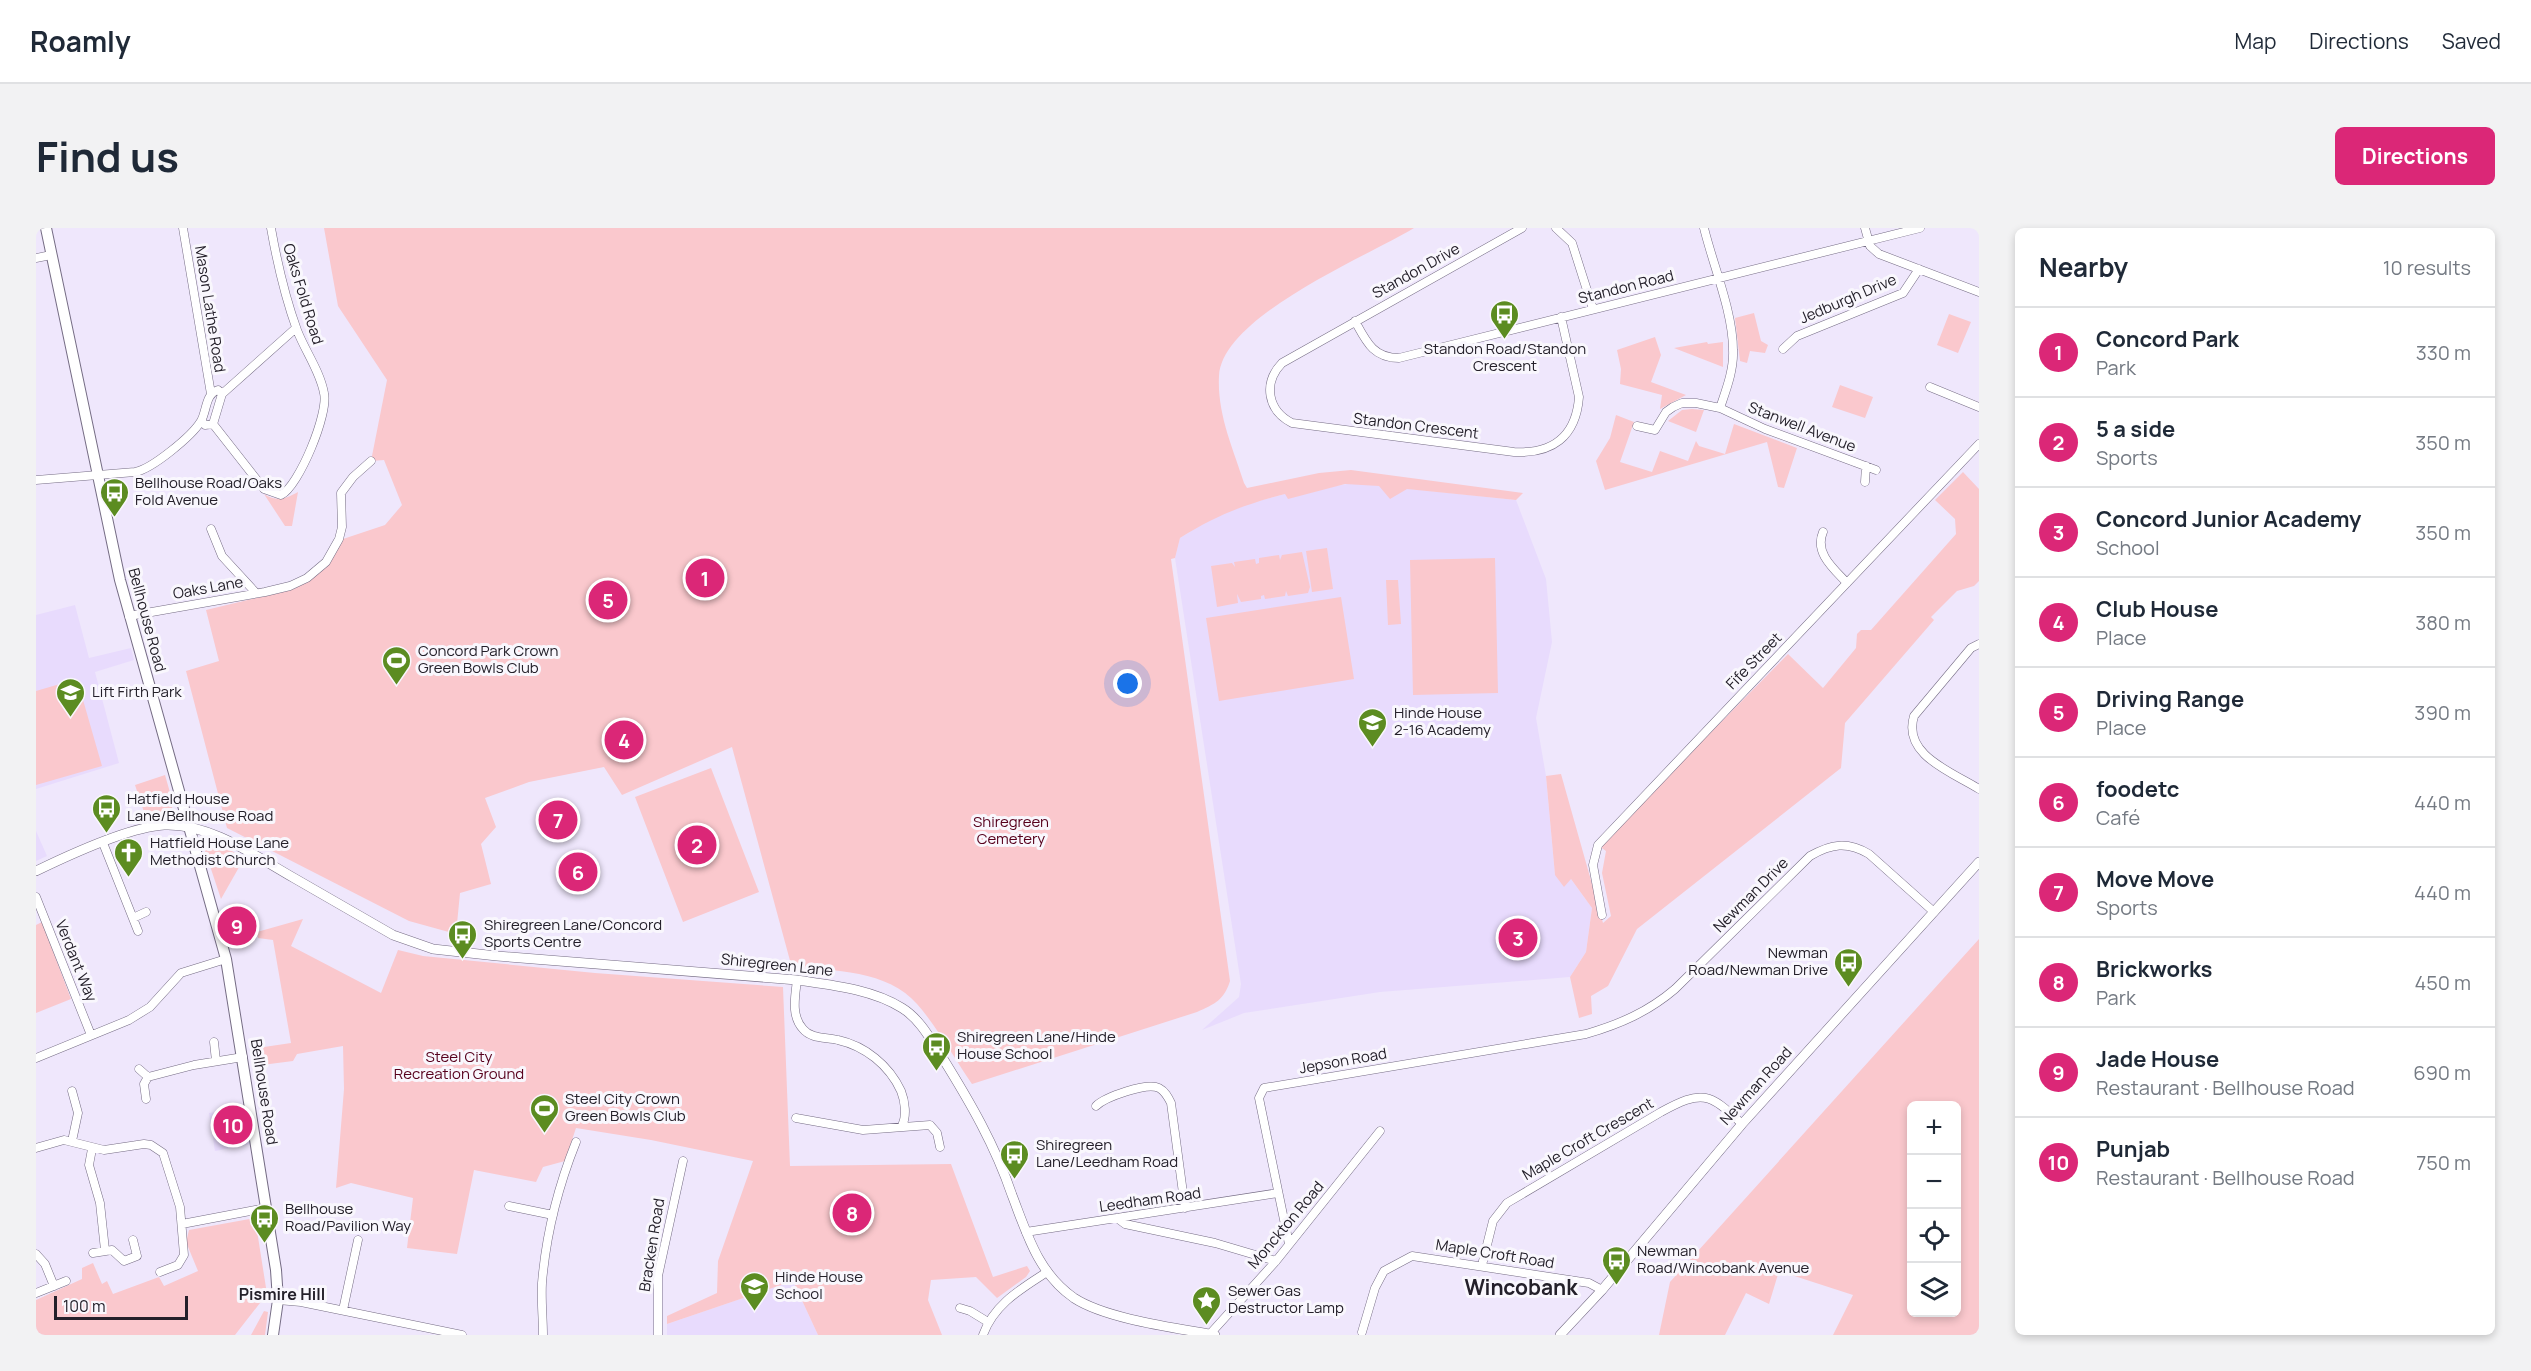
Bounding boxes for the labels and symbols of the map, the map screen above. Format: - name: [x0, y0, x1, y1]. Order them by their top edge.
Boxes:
- street label: Standon Drive: [1368, 238, 1464, 303]
- street label: Oaks Fold Road: [278, 241, 329, 347]
- street label: Mason Lathe Road: [190, 244, 231, 374]
- street label: Standon Road: [1576, 265, 1676, 309]
- street label: Jedburgh Drive: [1796, 269, 1900, 328]
- bus stop icon: Standon Road/Standon Crescent: [1489, 298, 1521, 340]
- place label: Standon Road/Standon Crescent: [1424, 338, 1586, 376]
- street label: Stanwell Avenue: [1745, 396, 1859, 457]
- street label: Standon Crescent: [1352, 407, 1480, 444]
- place label: Bellhouse Road/Oaks Fold Avenue: [135, 472, 282, 510]
- bus stop icon: Bellhouse Road/Oaks Fold Avenue: [98, 476, 130, 518]
- pin: 1: [686, 556, 724, 600]
- street label: Bellhouse Road: [124, 566, 171, 674]
- street label: Oaks Lane: [171, 571, 245, 604]
- pin: 5: [588, 578, 628, 622]
- street label: Fife Street: [1721, 627, 1786, 694]
- place label: Concord Park Crown Green Bowls Club: [418, 640, 559, 678]
- sports icon: Concord Park Crown Green Bowls Club: [381, 644, 413, 686]
- your location: [1113, 669, 1142, 698]
- school or university icon: Lift Firth Park: [55, 676, 87, 718]
- place label: Lift Firth Park: [92, 681, 182, 702]
- place label: Hinde House 2-16 Academy: [1394, 702, 1491, 740]
- school or university icon: Hinde House 2-16 Academy: [1357, 706, 1389, 748]
- pin: 4: [604, 718, 644, 762]
- place label: Hatfield House Lane/Bellhouse Road: [127, 788, 273, 826]
- bus stop icon: Hatfield House Lane/Bellhouse Road: [90, 792, 122, 834]
- pin: 7: [538, 798, 578, 842]
- park label: Shiregreen Cemetery: [973, 811, 1049, 849]
- pin: 2: [678, 822, 716, 868]
- place label: Hatfield House Lane Methodist Church: [150, 832, 289, 870]
- church icon: Hatfield House Lane Methodist Church: [113, 836, 145, 878]
- pin: 6: [558, 850, 598, 894]
- street label: Newman Drive: [1708, 852, 1793, 937]
- pin: 9: [218, 904, 256, 948]
- place label: Shiregreen Lane/Concord Sports Centre: [484, 914, 662, 952]
- pin: 3: [1498, 916, 1538, 960]
- street label: Verdant Way: [51, 917, 102, 1005]
- bus stop icon: Shiregreen Lane/Concord Sports Centre: [447, 918, 479, 960]
- place label: Newman Road/Newman Drive: [1688, 942, 1828, 980]
- bus stop icon: Newman Road/Newman Drive: [1833, 946, 1865, 988]
- street label: Shiregreen Lane: [720, 948, 834, 981]
- place label: Shiregreen Lane/Hinde House School: [957, 1026, 1116, 1064]
- bus stop icon: Shiregreen Lane/Hinde House School: [920, 1030, 952, 1072]
- street label: Bellhouse Road: [246, 1038, 283, 1146]
- street label: Jepson Road: [1298, 1042, 1388, 1079]
- street label: Newman Road: [1715, 1042, 1796, 1129]
- park label: Steel City Recreation Ground: [394, 1046, 524, 1084]
- place label: Steel City Crown Green Bowls Club: [565, 1088, 686, 1126]
- sports icon: Steel City Crown Green Bowls Club: [528, 1092, 560, 1134]
- street label: Maple Croft Crescent: [1518, 1092, 1657, 1185]
- pin: 10: [214, 1102, 252, 1148]
- place label: Shiregreen Lane/Leedham Road: [1036, 1134, 1178, 1172]
- bus stop icon: Shiregreen Lane/Leedham Road: [999, 1138, 1031, 1180]
- street label: Monckton Road: [1243, 1177, 1328, 1273]
- street label: Leedham Road: [1098, 1182, 1202, 1217]
- pin: 8: [832, 1190, 872, 1236]
- street label: Bracken Road: [634, 1197, 669, 1293]
- place label: Bellhouse Road/Pavilion Way: [285, 1198, 411, 1236]
- bus stop icon: Bellhouse Road/Pavilion Way: [248, 1202, 280, 1244]
- street label: Maple Croft Road: [1434, 1234, 1556, 1273]
- place label: Newman Road/Wincobank Avenue: [1637, 1240, 1810, 1278]
- bus stop icon: Newman Road/Wincobank Avenue: [1600, 1244, 1632, 1286]
- place label: Hinde House School: [775, 1266, 863, 1304]
- school or university icon: Hinde House School: [738, 1270, 770, 1312]
- district label: Wincobank: [1464, 1273, 1578, 1301]
- place label: Sewer Gas Destructor Lamp: [1228, 1280, 1344, 1318]
- district label: Pismire Hill: [239, 1283, 325, 1305]
- place icon: Sewer Gas Destructor Lamp: [1191, 1284, 1223, 1326]
- scale bar: [54, 1293, 188, 1320]

